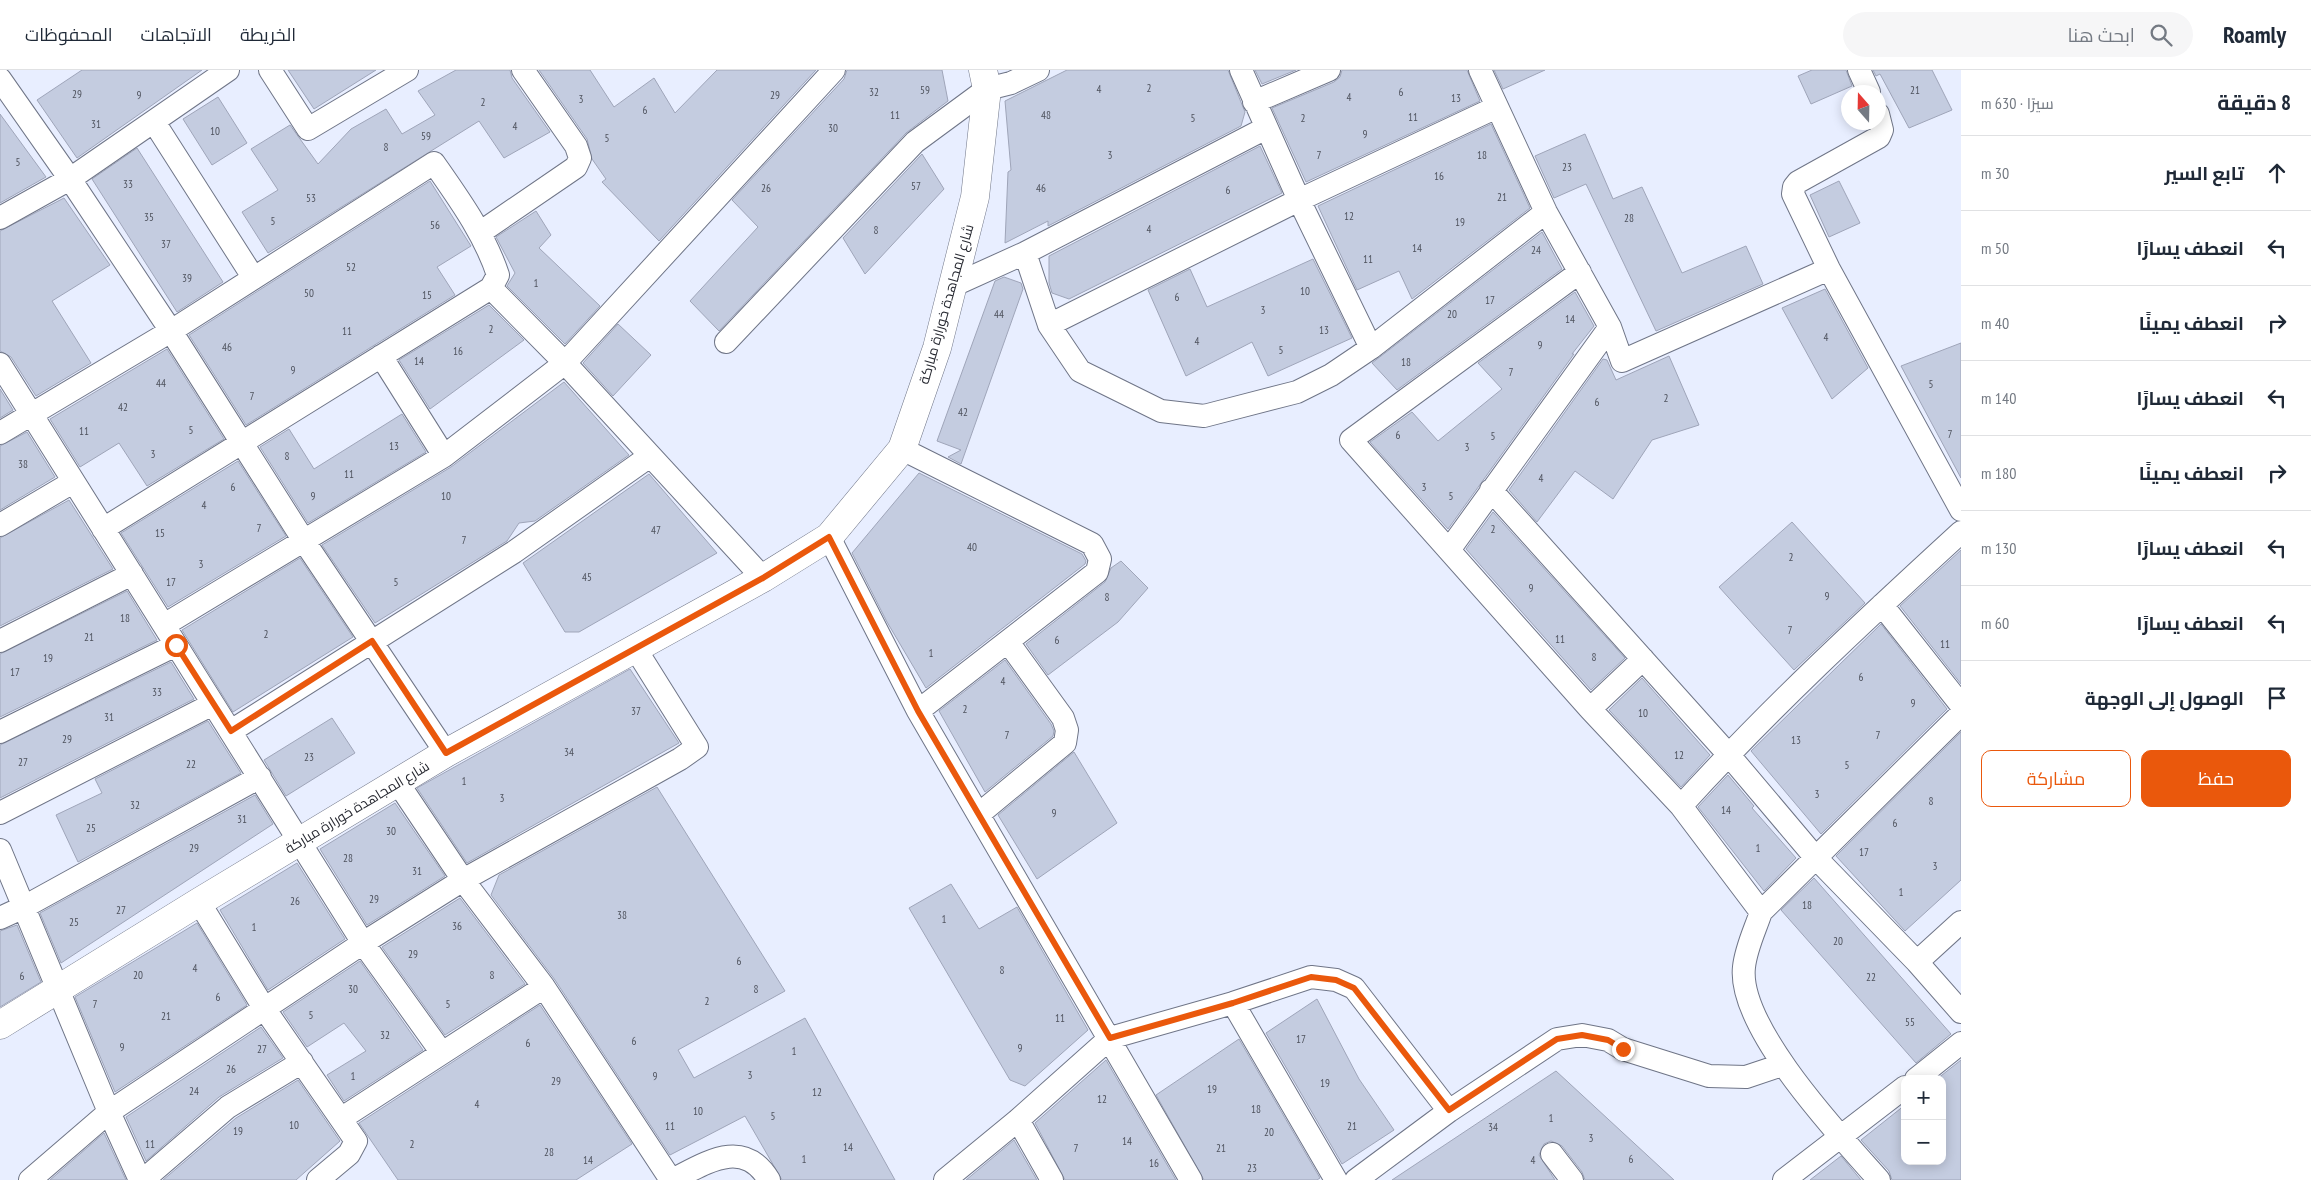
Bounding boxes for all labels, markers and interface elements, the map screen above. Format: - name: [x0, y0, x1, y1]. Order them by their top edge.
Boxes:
- search box: [1843, 12, 2193, 57]
- text: Roamly: [2223, 19, 2286, 50]
- icon: search: [2147, 21, 2175, 49]
- text: المحفوظات: [25, 23, 113, 46]
- text: الاتجاهات: [141, 23, 212, 46]
- text: الخريطة: [240, 23, 296, 46]
- text: ابحث هنا: [2067, 23, 2135, 47]
- house number: 2: [1147, 81, 1152, 95]
- house number: 4: [1097, 82, 1102, 96]
- house number: 59: [920, 83, 930, 97]
- house number: 21: [1910, 83, 1920, 97]
- house number: 32: [869, 85, 879, 99]
- house number: 6: [1399, 85, 1404, 99]
- north arrow: [1841, 85, 1886, 130]
- house number: 29: [72, 87, 82, 101]
- house number: 9: [137, 88, 142, 102]
- house number: 29: [770, 88, 780, 102]
- text: 8 دقيقة: [2217, 89, 2291, 116]
- house number: 4: [1347, 90, 1352, 104]
- house number: 13: [1451, 91, 1461, 105]
- house number: 3: [579, 92, 584, 106]
- text: سيرًا · 630 m: [1981, 93, 2054, 113]
- house number: 2: [481, 95, 486, 109]
- house number: 6: [643, 103, 648, 117]
- house number: 11: [890, 108, 900, 122]
- house number: 48: [1041, 108, 1051, 122]
- house number: 11: [1408, 110, 1418, 124]
- house number: 5: [1191, 111, 1196, 125]
- house number: 2: [1301, 111, 1306, 125]
- house number: 31: [91, 117, 101, 131]
- house number: 4: [513, 119, 518, 133]
- house number: 30: [828, 121, 838, 135]
- house number: 10: [210, 124, 220, 138]
- house number: 9: [1363, 127, 1368, 141]
- house number: 59: [421, 129, 431, 143]
- house number: 5: [605, 131, 610, 145]
- house number: 8: [384, 140, 389, 154]
- house number: 3: [1108, 148, 1113, 162]
- house number: 7: [1317, 148, 1322, 162]
- house number: 18: [1477, 148, 1487, 162]
- house number: 5: [16, 155, 21, 169]
- icon: ahead: [2263, 159, 2291, 187]
- house number: 23: [1562, 160, 1572, 174]
- text: تابع السير: [2165, 161, 2244, 185]
- text: 30 m: [1981, 163, 2009, 183]
- house number: 16: [1434, 169, 1444, 183]
- house number: 33: [123, 177, 133, 191]
- house number: 57: [911, 179, 921, 193]
- house number: 26: [761, 181, 771, 195]
- house number: 46: [1036, 181, 1046, 195]
- house number: 6: [1226, 183, 1231, 197]
- house number: 21: [1497, 190, 1507, 204]
- house number: 53: [306, 191, 316, 205]
- house number: 12: [1344, 209, 1354, 223]
- house number: 35: [144, 210, 154, 224]
- house number: 28: [1624, 211, 1634, 225]
- house number: 5: [271, 214, 276, 228]
- house number: 19: [1455, 215, 1465, 229]
- house number: 56: [430, 218, 440, 232]
- street label: شارع المجاهدة خورارة مباركة: [915, 222, 977, 386]
- house number: 4: [1147, 222, 1152, 236]
- house number: 8: [874, 223, 879, 237]
- icon: left: [2263, 234, 2291, 262]
- text: انعطف يسارًا: [2136, 236, 2244, 260]
- house number: 37: [161, 237, 171, 251]
- text: 50 m: [1981, 238, 2009, 258]
- house number: 14: [1412, 241, 1422, 255]
- house number: 24: [1531, 243, 1541, 257]
- house number: 11: [1363, 252, 1373, 266]
- house number: 52: [346, 260, 356, 274]
- house number: 39: [182, 271, 192, 285]
- house number: 1: [534, 276, 539, 290]
- house number: 10: [1300, 284, 1310, 298]
- house number: 50: [304, 286, 314, 300]
- house number: 15: [422, 288, 432, 302]
- house number: 6: [1175, 290, 1180, 304]
- house number: 17: [1485, 293, 1495, 307]
- house number: 3: [1261, 303, 1266, 317]
- house number: 44: [994, 307, 1004, 321]
- house number: 20: [1447, 307, 1457, 321]
- icon: right: [2263, 309, 2291, 337]
- text: انعطف يمينًا: [2139, 311, 2244, 335]
- house number: 14: [1565, 312, 1575, 326]
- text: 40 m: [1981, 313, 2009, 333]
- house number: 2: [489, 322, 494, 336]
- house number: 13: [1319, 323, 1329, 337]
- house number: 11: [342, 324, 352, 338]
- house number: 4: [1824, 330, 1829, 344]
- house number: 4: [1195, 334, 1200, 348]
- house number: 9: [1538, 338, 1543, 352]
- house number: 46: [222, 340, 232, 354]
- house number: 5: [1279, 343, 1284, 357]
- house number: 16: [453, 344, 463, 358]
- house number: 14: [414, 354, 424, 368]
- house number: 18: [1401, 355, 1411, 369]
- house number: 9: [291, 363, 296, 377]
- house number: 7: [1509, 365, 1514, 379]
- house number: 44: [156, 376, 166, 390]
- house number: 5: [1929, 377, 1934, 391]
- icon: left: [2263, 384, 2291, 412]
- text: انعطف يسارًا: [2136, 386, 2244, 410]
- text: 140 m: [1981, 388, 2016, 408]
- house number: 7: [250, 389, 255, 403]
- house number: 2: [1664, 391, 1669, 405]
- house number: 6: [1595, 395, 1600, 409]
- house number: 42: [118, 400, 128, 414]
- house number: 42: [958, 405, 968, 419]
- house number: 5: [189, 423, 194, 437]
- house number: 11: [79, 424, 89, 438]
- house number: 7: [1948, 427, 1953, 441]
- house number: 6: [1396, 428, 1401, 442]
- house number: 5: [1491, 429, 1496, 443]
- house number: 13: [389, 439, 399, 453]
- house number: 3: [1465, 440, 1470, 454]
- house number: 3: [151, 447, 156, 461]
- house number: 8: [285, 449, 290, 463]
- house number: 38: [18, 457, 28, 471]
- icon: right: [2263, 459, 2291, 487]
- text: انعطف يمينًا: [2139, 461, 2244, 485]
- text: 180 m: [1981, 463, 2016, 483]
- house number: 11: [344, 467, 354, 481]
- house number: 4: [1539, 471, 1544, 485]
- house number: 6: [231, 480, 236, 494]
- house number: 3: [1422, 480, 1427, 494]
- house number: 9: [311, 489, 316, 503]
- house number: 10: [441, 489, 451, 503]
- house number: 5: [1449, 489, 1454, 503]
- house number: 4: [202, 498, 207, 512]
- house number: 7: [257, 521, 262, 535]
- house number: 2: [1491, 522, 1496, 536]
- house number: 47: [651, 523, 661, 537]
- house number: 15: [155, 526, 165, 540]
- house number: 7: [462, 533, 467, 547]
- icon: left: [2263, 534, 2291, 562]
- text: انعطف يسارًا: [2136, 536, 2244, 560]
- text: 130 m: [1981, 538, 2016, 558]
- house number: 40: [967, 540, 977, 554]
- house number: 2: [1789, 550, 1794, 564]
- house number: 3: [199, 557, 204, 571]
- house number: 45: [582, 570, 592, 584]
- house number: 17: [166, 575, 176, 589]
- house number: 5: [394, 575, 399, 589]
- house number: 9: [1529, 581, 1534, 595]
- house number: 9: [1825, 589, 1830, 603]
- house number: 8: [1105, 590, 1110, 604]
- icon: left: [2263, 609, 2291, 637]
- house number: 18: [120, 611, 130, 625]
- text: انعطف يسارًا: [2136, 611, 2244, 635]
- text: 60 m: [1981, 613, 2009, 633]
- house number: 7: [1788, 623, 1793, 637]
- house number: 2: [264, 627, 269, 641]
- house number: 21: [84, 630, 94, 644]
- house number: 11: [1555, 632, 1565, 646]
- house number: 6: [1055, 633, 1060, 647]
- route start: [165, 634, 188, 657]
- house number: 11: [1940, 637, 1950, 651]
- house number: 1: [929, 646, 934, 660]
- house number: 8: [1592, 650, 1597, 664]
- house number: 19: [43, 651, 53, 665]
- house number: 17: [10, 665, 20, 679]
- house number: 6: [1859, 670, 1864, 684]
- house number: 4: [1001, 674, 1006, 688]
- icon: arrive: [2263, 684, 2291, 712]
- house number: 33: [152, 685, 162, 699]
- text: الوصول إلى الوجهة: [2085, 686, 2244, 710]
- house number: 9: [1911, 696, 1916, 710]
- house number: 2: [963, 702, 968, 716]
- house number: 37: [631, 704, 641, 718]
- house number: 10: [1638, 706, 1648, 720]
- house number: 31: [104, 710, 114, 724]
- house number: 7: [1005, 728, 1010, 742]
- house number: 7: [1876, 728, 1881, 742]
- house number: 29: [62, 732, 72, 746]
- house number: 13: [1791, 733, 1801, 747]
- house number: 34: [564, 745, 574, 759]
- house number: 12: [1674, 748, 1684, 762]
- house number: 23: [304, 750, 314, 764]
- button: مشاركة: [1981, 750, 2131, 807]
- button: حفظ: [2141, 750, 2291, 807]
- house number: 27: [18, 755, 28, 769]
- house number: 22: [186, 757, 196, 771]
- street label: شارع المجاهدة خورارة مباركة: [281, 757, 433, 857]
- house number: 5: [1845, 758, 1850, 772]
- house number: 1: [462, 774, 467, 788]
- house number: 3: [1815, 787, 1820, 801]
- house number: 3: [500, 791, 505, 805]
- house number: 8: [1929, 794, 1934, 808]
- house number: 32: [130, 798, 140, 812]
- house number: 14: [1721, 803, 1731, 817]
- house number: 9: [1052, 806, 1057, 820]
- house number: 31: [237, 812, 247, 826]
- house number: 6: [1893, 816, 1898, 830]
- house number: 25: [86, 821, 96, 835]
- house number: 30: [386, 824, 396, 838]
- house number: 29: [189, 841, 199, 855]
- house number: 1: [1756, 841, 1761, 855]
- house number: 17: [1859, 845, 1869, 859]
- house number: 28: [343, 851, 353, 865]
- house number: 3: [1933, 859, 1938, 873]
- house number: 31: [412, 864, 422, 878]
- house number: 1: [1899, 885, 1904, 899]
- house number: 29: [369, 892, 379, 906]
- house number: 26: [290, 894, 300, 908]
- house number: 18: [1802, 898, 1812, 912]
- house number: 27: [116, 903, 126, 917]
- house number: 38: [617, 908, 627, 922]
- house number: 1: [942, 912, 947, 926]
- house number: 25: [69, 915, 79, 929]
- house number: 36: [452, 919, 462, 933]
- house number: 1: [252, 920, 257, 934]
- house number: 20: [1833, 934, 1843, 948]
- house number: 29: [408, 947, 418, 961]
- house number: 6: [737, 954, 742, 968]
- house number: 4: [193, 961, 198, 975]
- house number: 8: [1000, 963, 1005, 977]
- house number: 20: [133, 968, 143, 982]
- house number: 8: [490, 968, 495, 982]
- house number: 6: [20, 969, 25, 983]
- house number: 22: [1866, 970, 1876, 984]
- house number: 30: [348, 982, 358, 996]
- house number: 8: [754, 982, 759, 996]
- house number: 6: [216, 990, 221, 1004]
- house number: 2: [705, 994, 710, 1008]
- house number: 7: [93, 997, 98, 1011]
- house number: 5: [446, 997, 451, 1011]
- house number: 5: [309, 1008, 314, 1022]
- house number: 21: [161, 1009, 171, 1023]
- house number: 11: [1055, 1011, 1065, 1025]
- house number: 55: [1905, 1015, 1915, 1029]
- house number: 32: [380, 1028, 390, 1042]
- house number: 17: [1296, 1032, 1306, 1046]
- house number: 6: [632, 1034, 637, 1048]
- house number: 6: [526, 1036, 531, 1050]
- route end: [1612, 1038, 1635, 1061]
- house number: 9: [120, 1040, 125, 1054]
- house number: 9: [1018, 1041, 1023, 1055]
- house number: 27: [257, 1042, 267, 1056]
- house number: 1: [792, 1044, 797, 1058]
- house number: 26: [226, 1062, 236, 1076]
- house number: 3: [748, 1068, 753, 1082]
- house number: 1: [351, 1069, 356, 1083]
- house number: 9: [653, 1069, 658, 1083]
- house number: 29: [551, 1074, 561, 1088]
- map controls: [1901, 1075, 1946, 1165]
- button: +: [1901, 1075, 1946, 1120]
- house number: 19: [1320, 1076, 1330, 1090]
- house number: 19: [1207, 1082, 1217, 1096]
- house number: 24: [189, 1084, 199, 1098]
- house number: 12: [812, 1085, 822, 1099]
- house number: 12: [1097, 1092, 1107, 1106]
- house number: 4: [475, 1097, 480, 1111]
- house number: 18: [1251, 1102, 1261, 1116]
- house number: 10: [693, 1104, 703, 1118]
- house number: 5: [771, 1109, 776, 1123]
- house number: 1: [1549, 1111, 1554, 1125]
- house number: 10: [289, 1118, 299, 1132]
- house number: 11: [665, 1119, 675, 1133]
- house number: 21: [1347, 1119, 1357, 1133]
- house number: 34: [1488, 1120, 1498, 1134]
- button: −: [1901, 1120, 1946, 1165]
- house number: 19: [233, 1124, 243, 1138]
- house number: 20: [1264, 1125, 1274, 1139]
- house number: 3: [1589, 1131, 1594, 1145]
- house number: 14: [1122, 1134, 1132, 1148]
- house number: 11: [145, 1137, 155, 1151]
- house number: 2: [410, 1137, 415, 1151]
- house number: 14: [843, 1140, 853, 1154]
- house number: 7: [1074, 1141, 1079, 1155]
- house number: 21: [1216, 1141, 1226, 1155]
- house number: 28: [544, 1145, 554, 1159]
- house number: 1: [802, 1152, 807, 1166]
- house number: 6: [1629, 1152, 1634, 1166]
- house number: 14: [583, 1153, 593, 1167]
- house number: 4: [1531, 1153, 1536, 1167]
- house number: 16: [1149, 1156, 1159, 1170]
- house number: 23: [1247, 1161, 1257, 1175]

